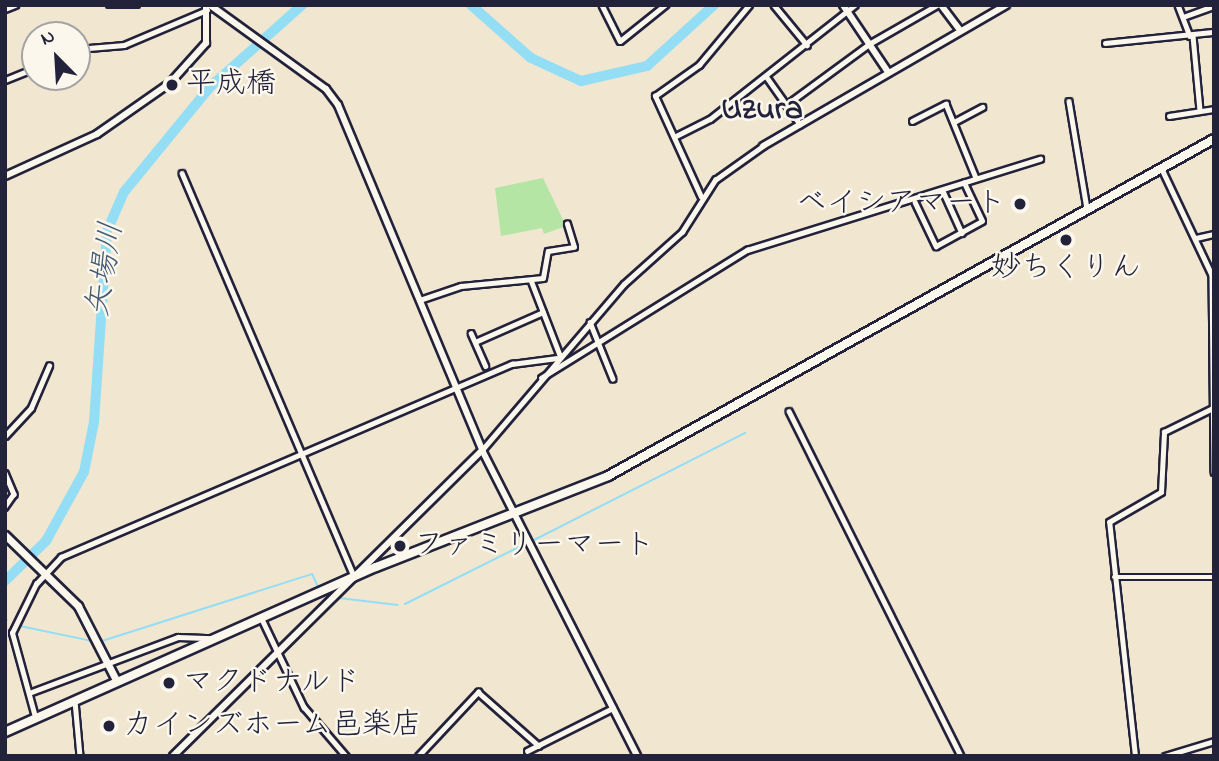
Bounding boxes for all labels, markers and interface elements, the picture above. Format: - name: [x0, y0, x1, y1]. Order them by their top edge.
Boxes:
- north arrow: [21, 21, 91, 91]
- text: N: [37, 23, 59, 53]
- place label: 平成橋: [186, 67, 276, 103]
- marker: 平成橋: [164, 77, 180, 93]
- district label: Uzura: [721, 91, 803, 131]
- place label: ベイシアマート: [796, 186, 1006, 222]
- marker: ベイシアマート: [1012, 196, 1028, 212]
- water label: 矢場川: [81, 220, 133, 320]
- marker: 妙ちくりん: [1058, 232, 1074, 248]
- place label: 妙ちくりん: [991, 251, 1141, 287]
- place label: ファミリーマート: [414, 528, 654, 564]
- marker: ファミリーマート: [392, 538, 408, 554]
- place label: マクドナルド: [183, 665, 363, 701]
- marker: マクドナルド: [161, 675, 177, 691]
- place label: カインズホーム邑楽店: [123, 708, 423, 744]
- marker: カインズホーム邑楽店: [101, 718, 117, 734]

